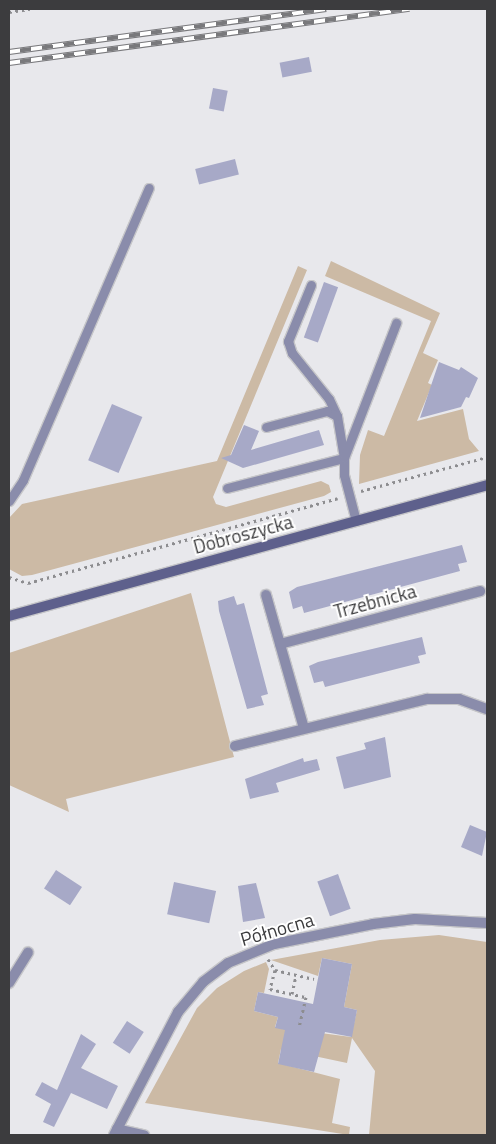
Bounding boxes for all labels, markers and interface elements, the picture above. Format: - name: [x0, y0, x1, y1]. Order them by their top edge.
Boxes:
- street label: Dobroszycka: [191, 510, 295, 558]
- street label: Trzebnicka: [331, 579, 419, 623]
- street label: Północna: [238, 908, 316, 950]

